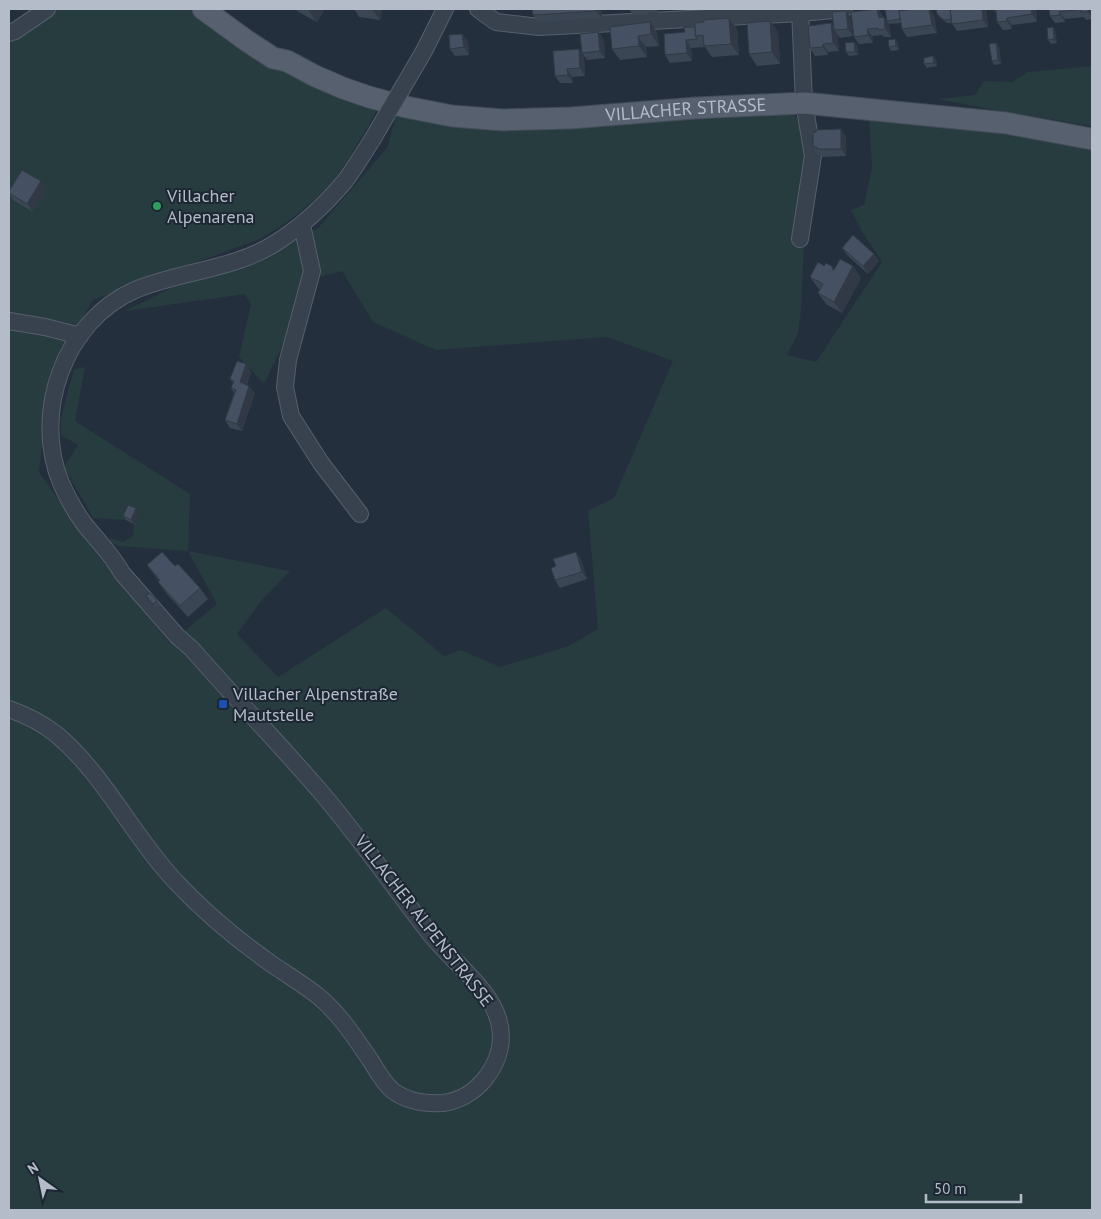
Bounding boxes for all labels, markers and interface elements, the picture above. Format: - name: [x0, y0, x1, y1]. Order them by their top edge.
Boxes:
- street label: VILLACHER STRASSE: [604, 93, 767, 126]
- place label: Villacher Alpenarena: [166, 184, 254, 228]
- marker: Villacher Alpenarena: [151, 200, 163, 212]
- place label: Villacher Alpenstraße Mautstelle: [232, 682, 398, 726]
- marker: Villacher Alpenstraße Mautstelle: [217, 698, 229, 710]
- street label: VILLACHER ALPENSTRASSE: [349, 829, 499, 1011]
- north arrow: [15, 1154, 65, 1204]
- text: N: [24, 1158, 42, 1178]
- scale bar: [926, 1172, 1021, 1204]
- text: 50 m: [934, 1179, 967, 1198]

